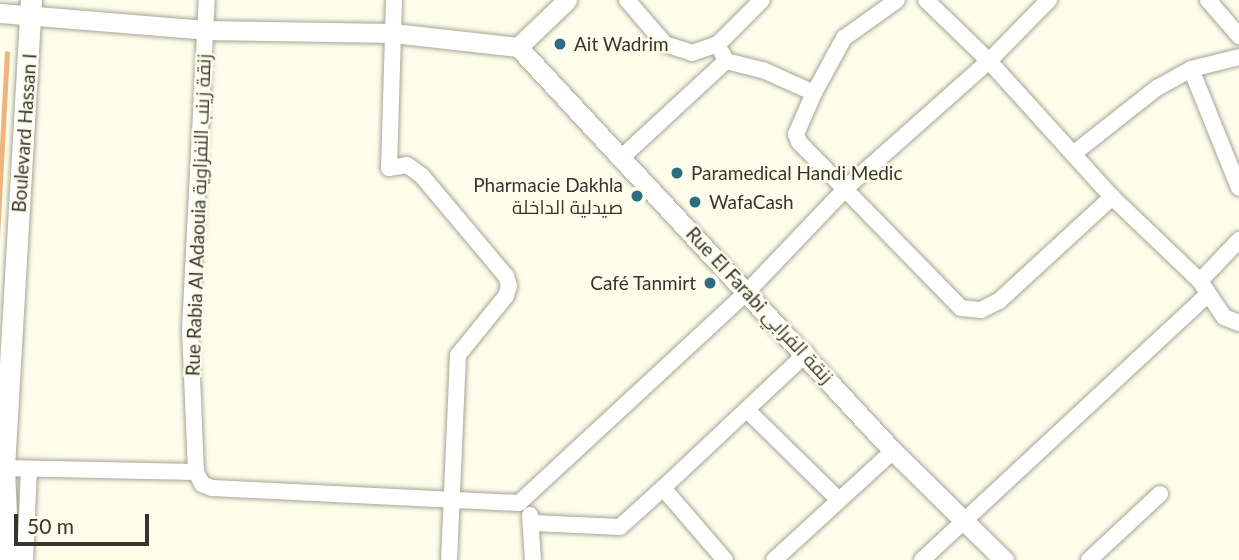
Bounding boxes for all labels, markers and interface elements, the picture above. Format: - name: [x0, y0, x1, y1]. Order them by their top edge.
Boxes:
- place label: Ait Wadrim: [574, 33, 669, 55]
- marker: Ait Wadrim: [552, 36, 568, 52]
- street label: Boulevard Hassan I: [7, 53, 41, 213]
- street label: Rue Rabia Al Adaouia زنقة زينب النفزاوية: [181, 53, 215, 377]
- place label: Paramedical Handi Medic: [691, 162, 902, 184]
- marker: Paramedical Handi Medic: [669, 165, 685, 181]
- place label: Pharmacie Dakhla صيدلية الداخلة: [473, 174, 623, 218]
- marker: Pharmacie Dakhla صيدلية الداخلة: [629, 188, 645, 204]
- place label: WafaCash: [709, 191, 794, 213]
- marker: WafaCash: [687, 194, 703, 210]
- street label: Rue El Farabi زنقة الفرابي: [682, 222, 838, 388]
- place label: Café Tanmirt: [590, 272, 696, 294]
- marker: Café Tanmirt: [702, 275, 718, 291]
- scale bar: [18, 500, 152, 544]
- text: 50 m: [27, 513, 74, 538]

